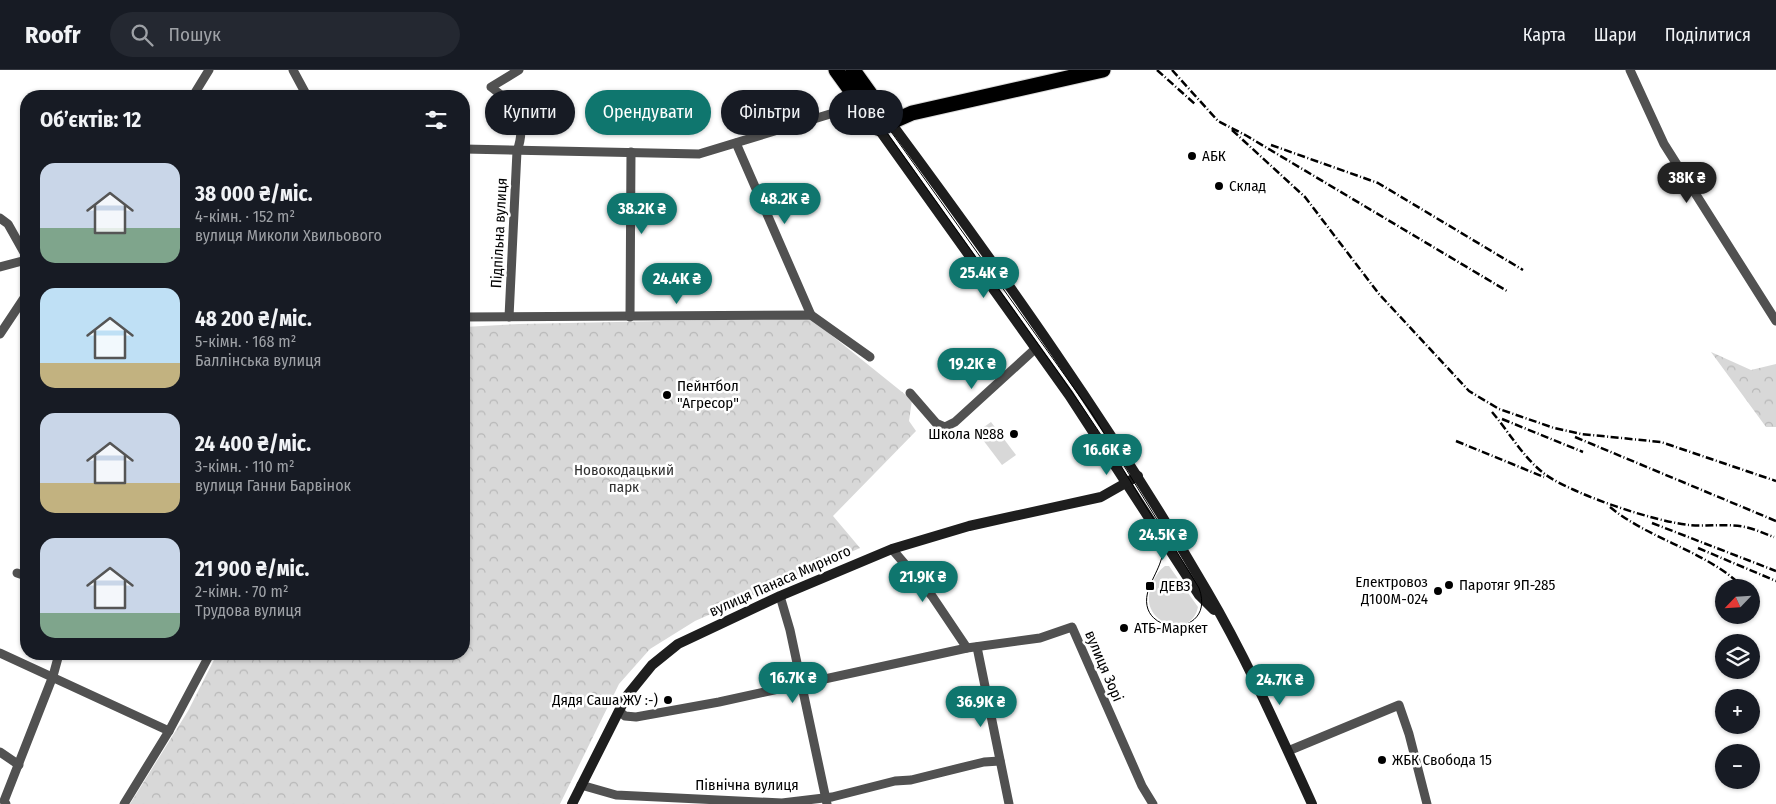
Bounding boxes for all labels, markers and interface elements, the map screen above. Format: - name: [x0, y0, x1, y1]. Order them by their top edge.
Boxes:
- search box: [110, 12, 460, 57]
- text: Roofr: [25, 21, 80, 49]
- icon: search: [128, 21, 156, 49]
- text: Пошук: [168, 23, 221, 46]
- text: Карта: [1523, 24, 1566, 46]
- text: Шари: [1594, 24, 1637, 46]
- text: Поділитися: [1665, 24, 1751, 46]
- chip: Купити: [485, 90, 575, 135]
- chip: Орендувати: [585, 90, 711, 135]
- chip: Фільтри: [721, 90, 819, 135]
- chip: Нове: [829, 90, 903, 135]
- icon: filters: [422, 106, 450, 134]
- text: Об’єктів: 12: [40, 107, 141, 133]
- place label: АБК: [1202, 147, 1226, 165]
- marker: АБК: [1186, 150, 1198, 162]
- pin: 38K ₴: [1652, 162, 1722, 204]
- text: 38K ₴: [1668, 168, 1706, 187]
- street label: Підпільна вулиця: [487, 177, 511, 289]
- place label: Склад: [1229, 177, 1266, 195]
- marker: Склад: [1213, 180, 1225, 192]
- text: 38 000 ₴/міс.: [195, 181, 313, 207]
- pin: 48.2K ₴: [739, 182, 831, 225]
- icon: home: [80, 183, 140, 243]
- text: 48.2K ₴: [761, 189, 809, 208]
- pin: 38.2K ₴: [596, 192, 688, 235]
- text: 38.2K ₴: [618, 199, 666, 218]
- text: 4-кімн. · 152 m²: [195, 207, 295, 226]
- text: вулиця Миколи Хвильового: [195, 226, 382, 245]
- pin: 25.4K ₴: [938, 256, 1030, 299]
- pin: 24.4K ₴: [631, 262, 723, 305]
- text: 25.4K ₴: [960, 263, 1008, 282]
- text: 24.4K ₴: [653, 269, 701, 288]
- text: 48 200 ₴/міс.: [195, 306, 312, 332]
- icon: home: [80, 308, 140, 368]
- text: 5-кімн. · 168 m²: [195, 332, 296, 351]
- pin: 19.2K ₴: [926, 348, 1018, 390]
- text: Баллінська вулиця: [195, 351, 321, 370]
- text: 19.2K ₴: [948, 354, 996, 373]
- place label: Пейнтбол "Агресор": [677, 377, 739, 412]
- marker: Пейнтбол "Агресор": [661, 389, 673, 401]
- place label: Школа №88: [928, 425, 1004, 443]
- marker: Школа №88: [1008, 428, 1020, 440]
- text: 24 400 ₴/міс.: [195, 431, 311, 457]
- icon: home: [80, 433, 140, 493]
- pin: 16.6K ₴: [1061, 434, 1153, 476]
- text: 16.6K ₴: [1083, 440, 1131, 459]
- text: 3-кімн. · 110 m²: [195, 457, 295, 476]
- park label: Новокодацький парк: [574, 461, 674, 496]
- text: вулиця Ганни Барвінок: [195, 476, 351, 495]
- pin: 24.5K ₴: [1117, 518, 1209, 561]
- text: 24.5K ₴: [1139, 525, 1187, 544]
- street label: вулиця Панаса Мирного: [706, 542, 854, 620]
- text: 21 900 ₴/міс.: [195, 556, 309, 582]
- icon: home: [80, 558, 140, 618]
- pin: 21.9K ₴: [877, 560, 969, 603]
- text: 21.9K ₴: [900, 567, 946, 586]
- place label: Електровоз Д100М-024: [1355, 573, 1428, 608]
- place label: Паротяг 9П-285: [1459, 576, 1556, 594]
- place label: ДЕВЗ: [1159, 577, 1190, 595]
- marker: Паротяг 9П-285: [1443, 579, 1455, 591]
- north arrow: [1715, 579, 1760, 624]
- map controls: [1715, 579, 1760, 789]
- marker: ДЕВЗ: [1144, 580, 1156, 592]
- text: 2-кімн. · 70 m²: [195, 582, 288, 601]
- marker: Електровоз Д100М-024: [1432, 585, 1444, 597]
- text: Трудова вулиця: [195, 601, 302, 620]
- place label: АТБ-Маркет: [1134, 619, 1208, 637]
- marker: АТБ-Маркет: [1118, 622, 1130, 634]
- street label: вулиця Зорі: [1081, 628, 1127, 704]
- button: layers: [1715, 634, 1760, 679]
- pin: 16.7K ₴: [747, 662, 839, 704]
- pin: 24.7K ₴: [1234, 664, 1326, 706]
- text: 16.7K ₴: [770, 668, 816, 687]
- text: 24.7K ₴: [1257, 670, 1303, 689]
- pin: 36.9K ₴: [935, 686, 1027, 728]
- button: +: [1715, 689, 1760, 734]
- place label: Дядя Саша ЖУ :-): [551, 691, 658, 709]
- text: 36.9K ₴: [957, 692, 1005, 711]
- marker: Дядя Саша ЖУ :-): [662, 694, 674, 706]
- button: −: [1715, 744, 1760, 789]
- place label: ЖБК Свобода 15: [1392, 751, 1492, 769]
- marker: ЖБК Свобода 15: [1376, 754, 1388, 766]
- street label: Північна вулиця: [695, 776, 799, 794]

